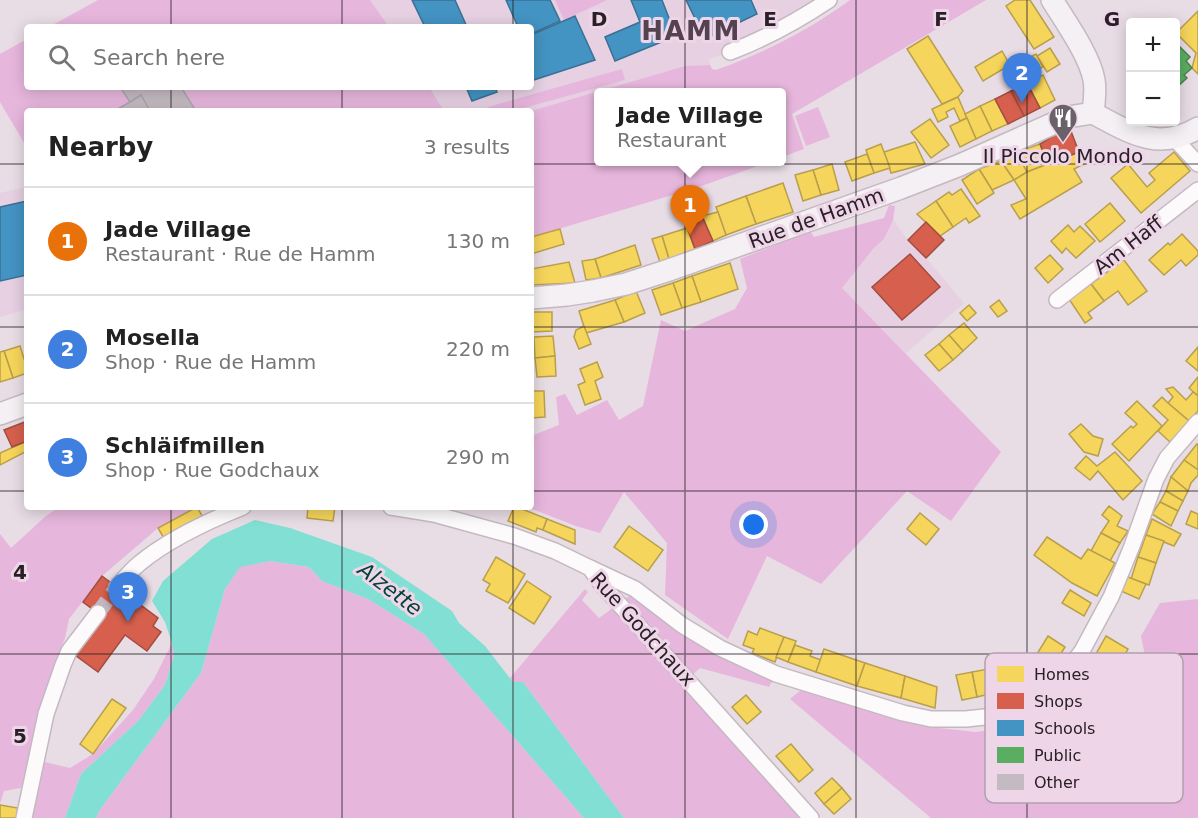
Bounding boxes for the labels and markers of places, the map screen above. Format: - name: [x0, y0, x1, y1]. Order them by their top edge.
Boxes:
- pin: 2: [1002, 54, 1042, 103]
- restaurant icon: Il Piccolo Mondo: [1047, 102, 1079, 144]
- place label: Il Piccolo Mondo: [983, 144, 1143, 168]
- pin: 1: [670, 186, 710, 235]
- pin: 3: [108, 572, 148, 622]

